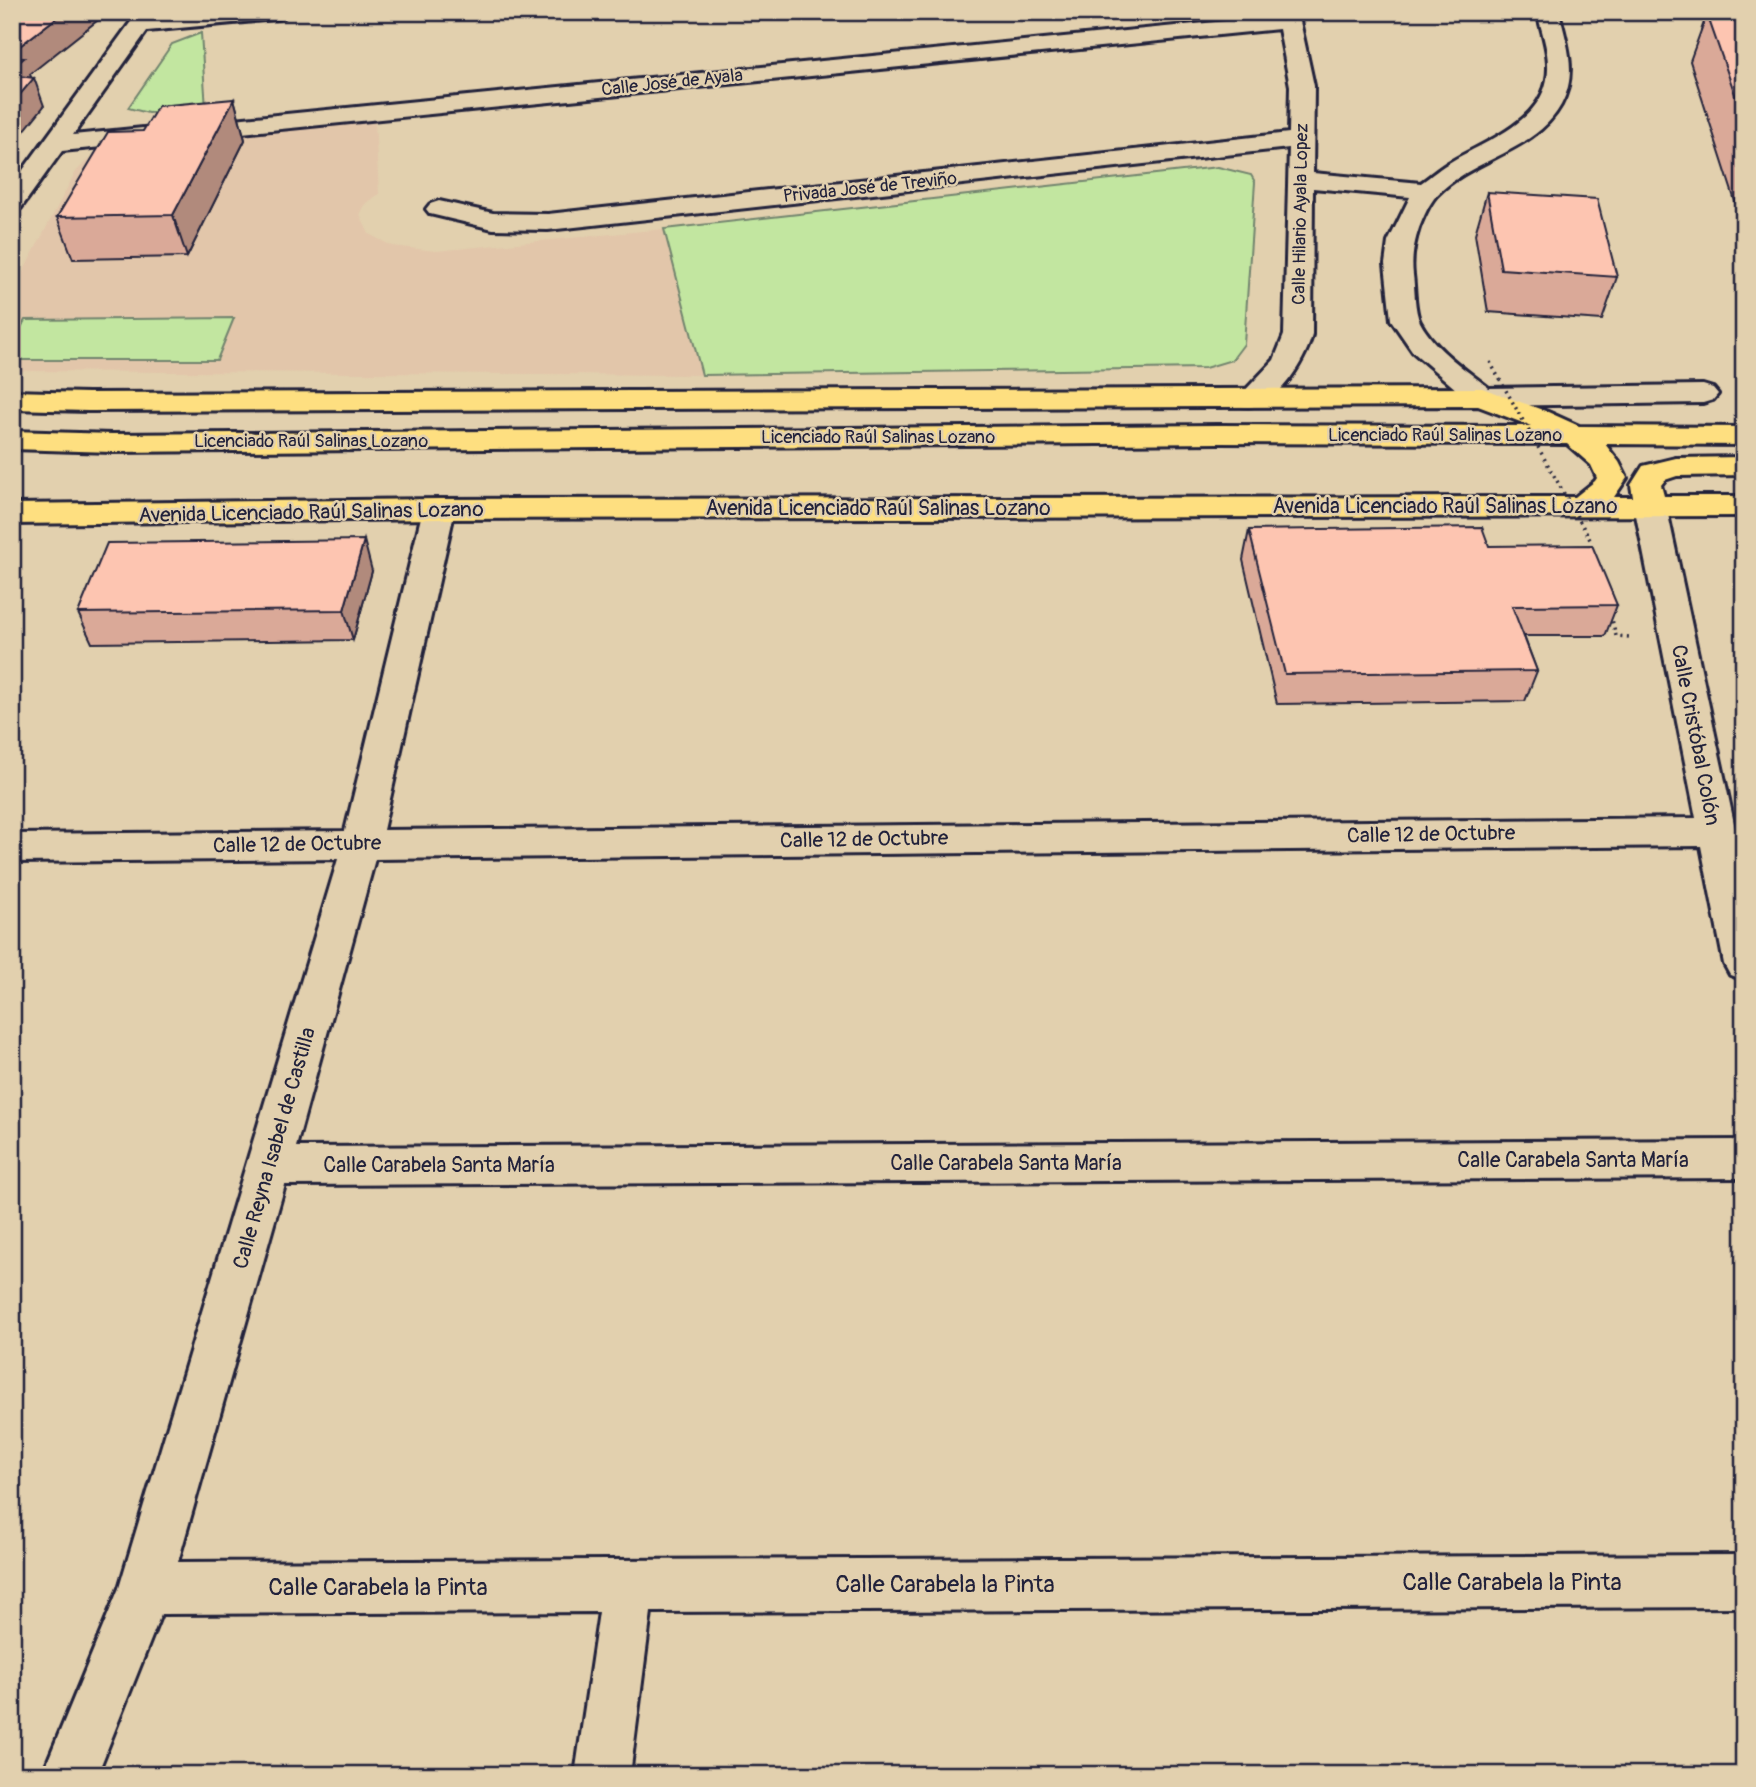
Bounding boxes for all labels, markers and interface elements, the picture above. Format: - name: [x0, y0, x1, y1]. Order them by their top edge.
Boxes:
- street label: Calle José de Ayala: [600, 64, 744, 101]
- street label: Calle Hilario Ayala Lopez: [1287, 123, 1314, 305]
- street label: Privada José de Treviño: [782, 167, 958, 208]
- street label: Licenciado Raúl Salinas Lozano: [1328, 424, 1562, 447]
- street label: Licenciado Raúl Salinas Lozano: [761, 426, 995, 449]
- street label: Licenciado Raúl Salinas Lozano: [194, 430, 428, 453]
- street label: Avenida Licenciado Raúl Salinas Lozano: [1272, 493, 1618, 520]
- street label: Avenida Licenciado Raúl Salinas Lozano: [705, 495, 1051, 522]
- street label: Avenida Licenciado Raúl Salinas Lozano: [138, 496, 484, 529]
- street label: Calle Cristóbal Colón: [1665, 643, 1726, 828]
- street label: Calle 12 de Octubre: [1347, 820, 1516, 849]
- street label: Calle 12 de Octubre: [780, 825, 949, 854]
- street label: Calle 12 de Octubre: [213, 830, 382, 859]
- street label: Calle Reyna Isabel de Castilla: [227, 1024, 322, 1272]
- street label: Calle Carabela Santa María: [1457, 1147, 1689, 1174]
- street label: Calle Carabela Santa María: [890, 1150, 1122, 1177]
- street label: Calle Carabela Santa María: [323, 1152, 555, 1179]
- street label: Calle Carabela la Pinta: [1402, 1568, 1622, 1597]
- street label: Calle Carabela la Pinta: [835, 1570, 1055, 1599]
- street label: Calle Carabela la Pinta: [268, 1573, 488, 1602]

